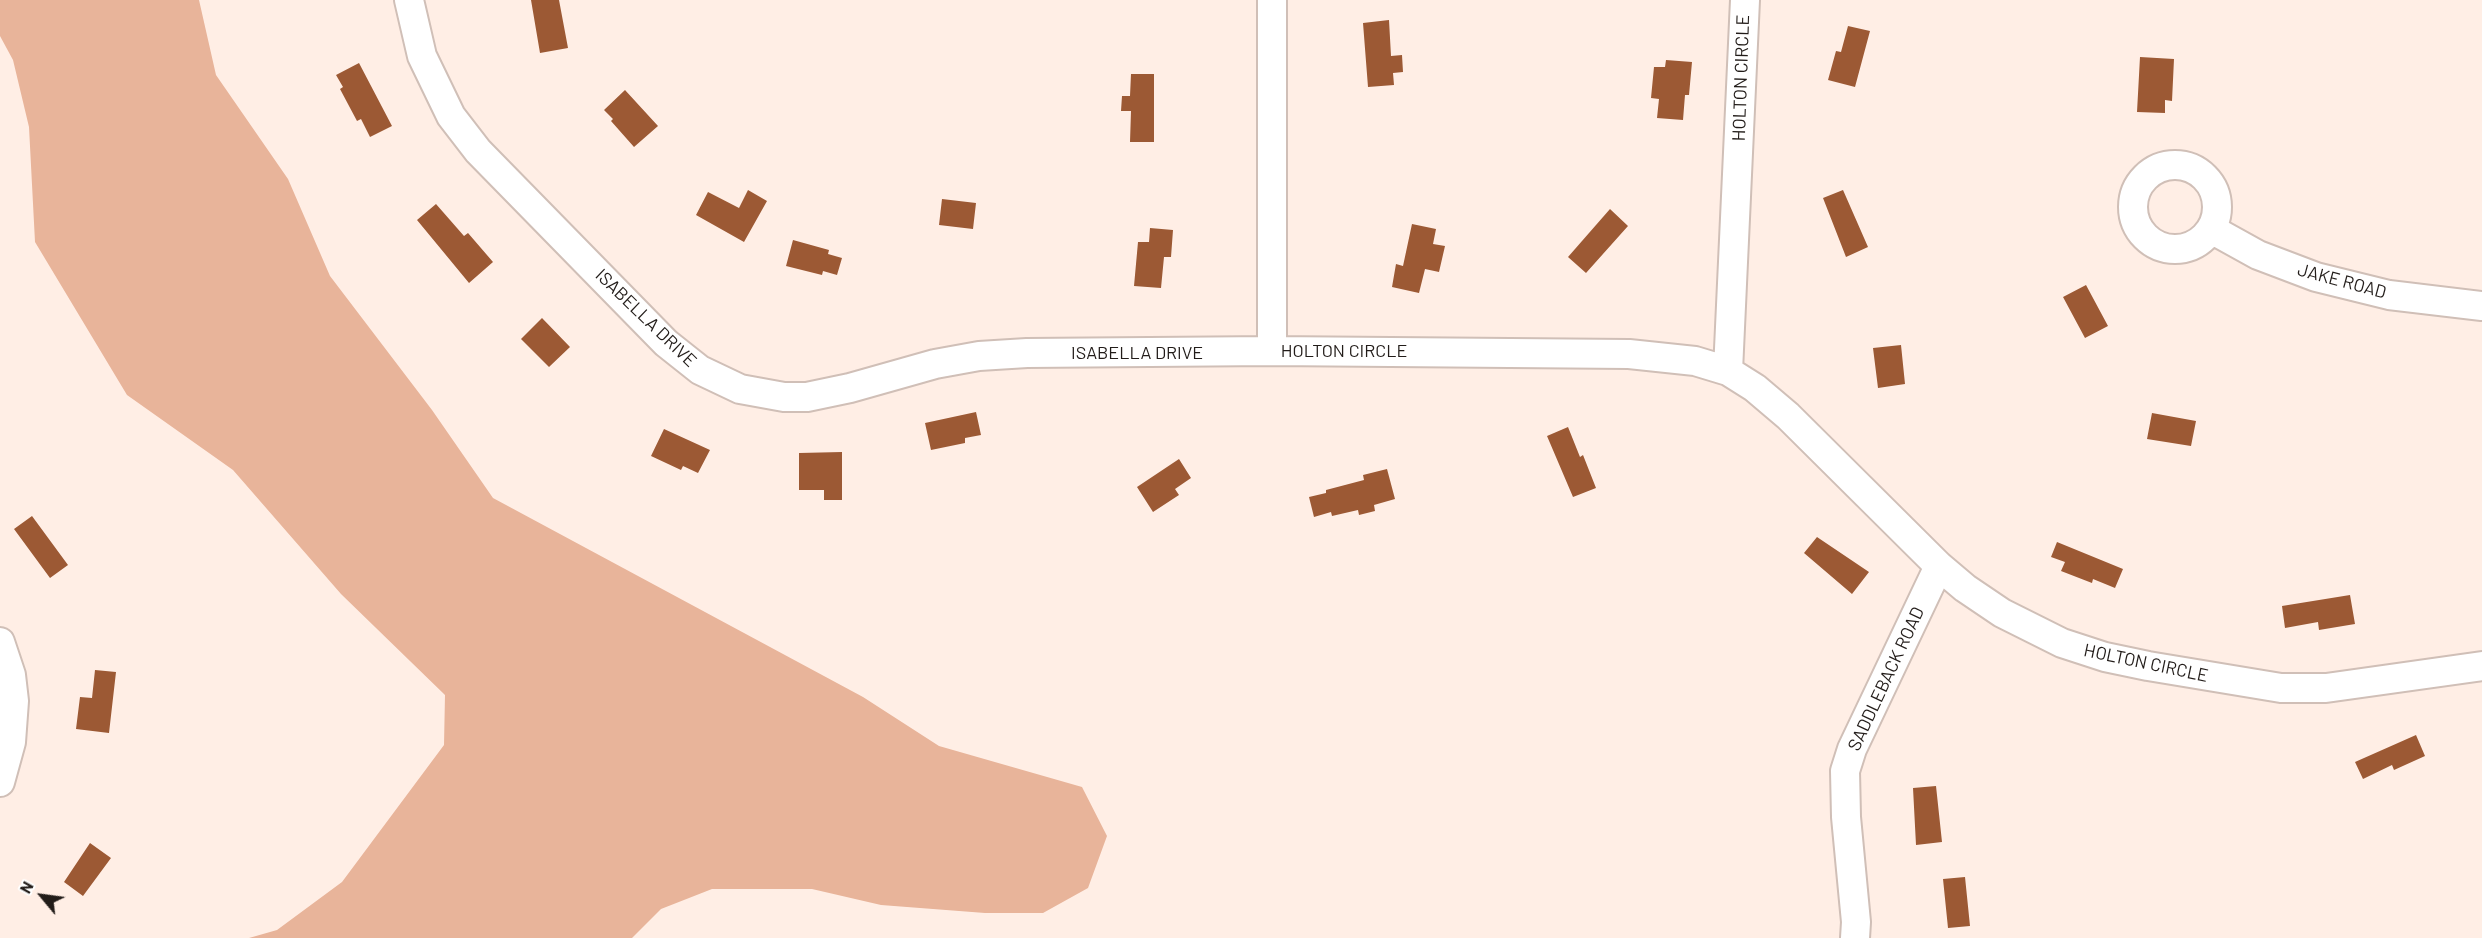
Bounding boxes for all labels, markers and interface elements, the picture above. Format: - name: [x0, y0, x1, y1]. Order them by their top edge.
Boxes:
- street label: HOLTON CIRCLE: [1728, 14, 1754, 142]
- street label: JAKE ROAD: [2295, 259, 2389, 303]
- street label: ISABELLA DRIVE: [591, 264, 701, 372]
- street label: HOLTON CIRCLE: [1281, 340, 1407, 362]
- street label: ISABELLA DRIVE: [1071, 342, 1203, 364]
- street label: SADDLEBACK ROAD: [1843, 604, 1929, 754]
- street label: HOLTON CIRCLE: [2082, 639, 2210, 687]
- north arrow: [12, 866, 72, 926]
- text: N: [15, 878, 37, 896]

